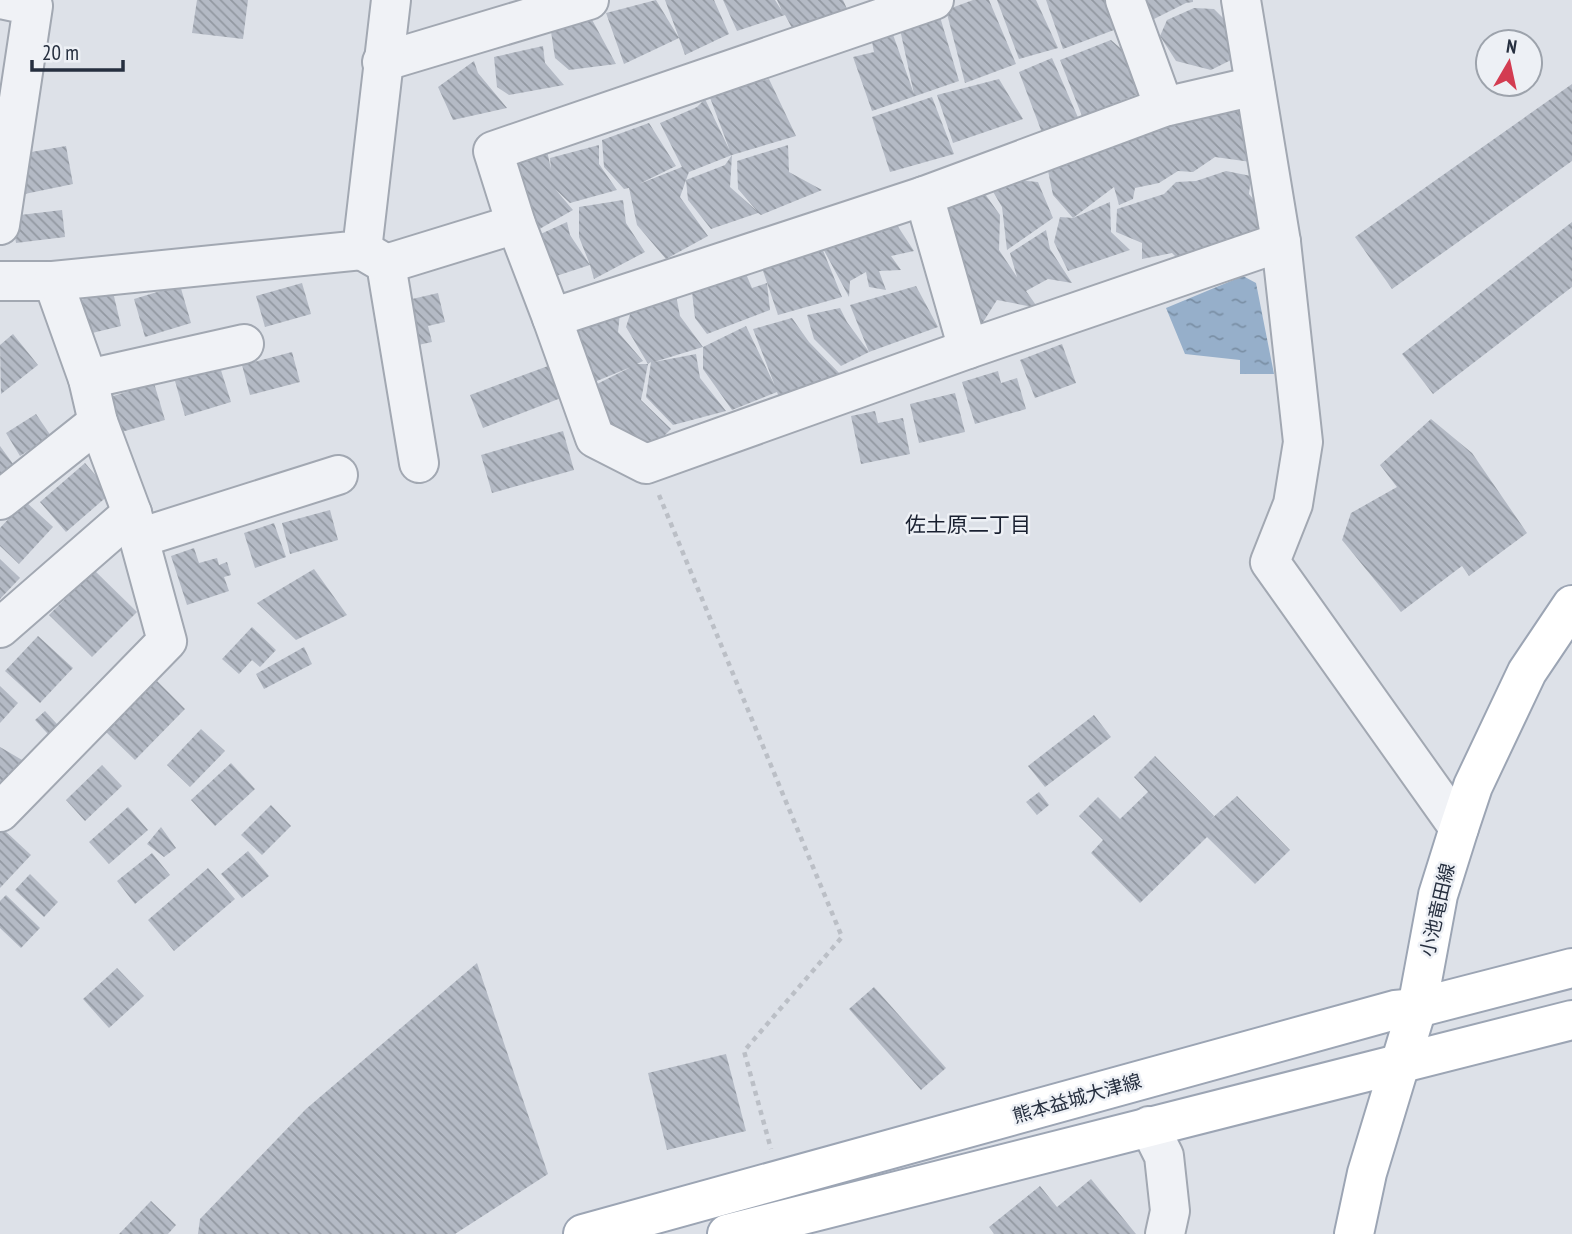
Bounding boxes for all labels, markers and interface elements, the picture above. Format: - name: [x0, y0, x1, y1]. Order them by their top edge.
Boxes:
- scale bar: [32, 28, 122, 72]
- north arrow: [1474, 28, 1544, 98]
- text: N: [1505, 34, 1519, 59]
- text: 20 m: [42, 39, 79, 66]
- district label: 佐土原二丁目: [905, 511, 1031, 538]
- street label: 小池竜田線: [1415, 861, 1459, 959]
- street label: 熊本益城大津線: [1010, 1068, 1144, 1128]

